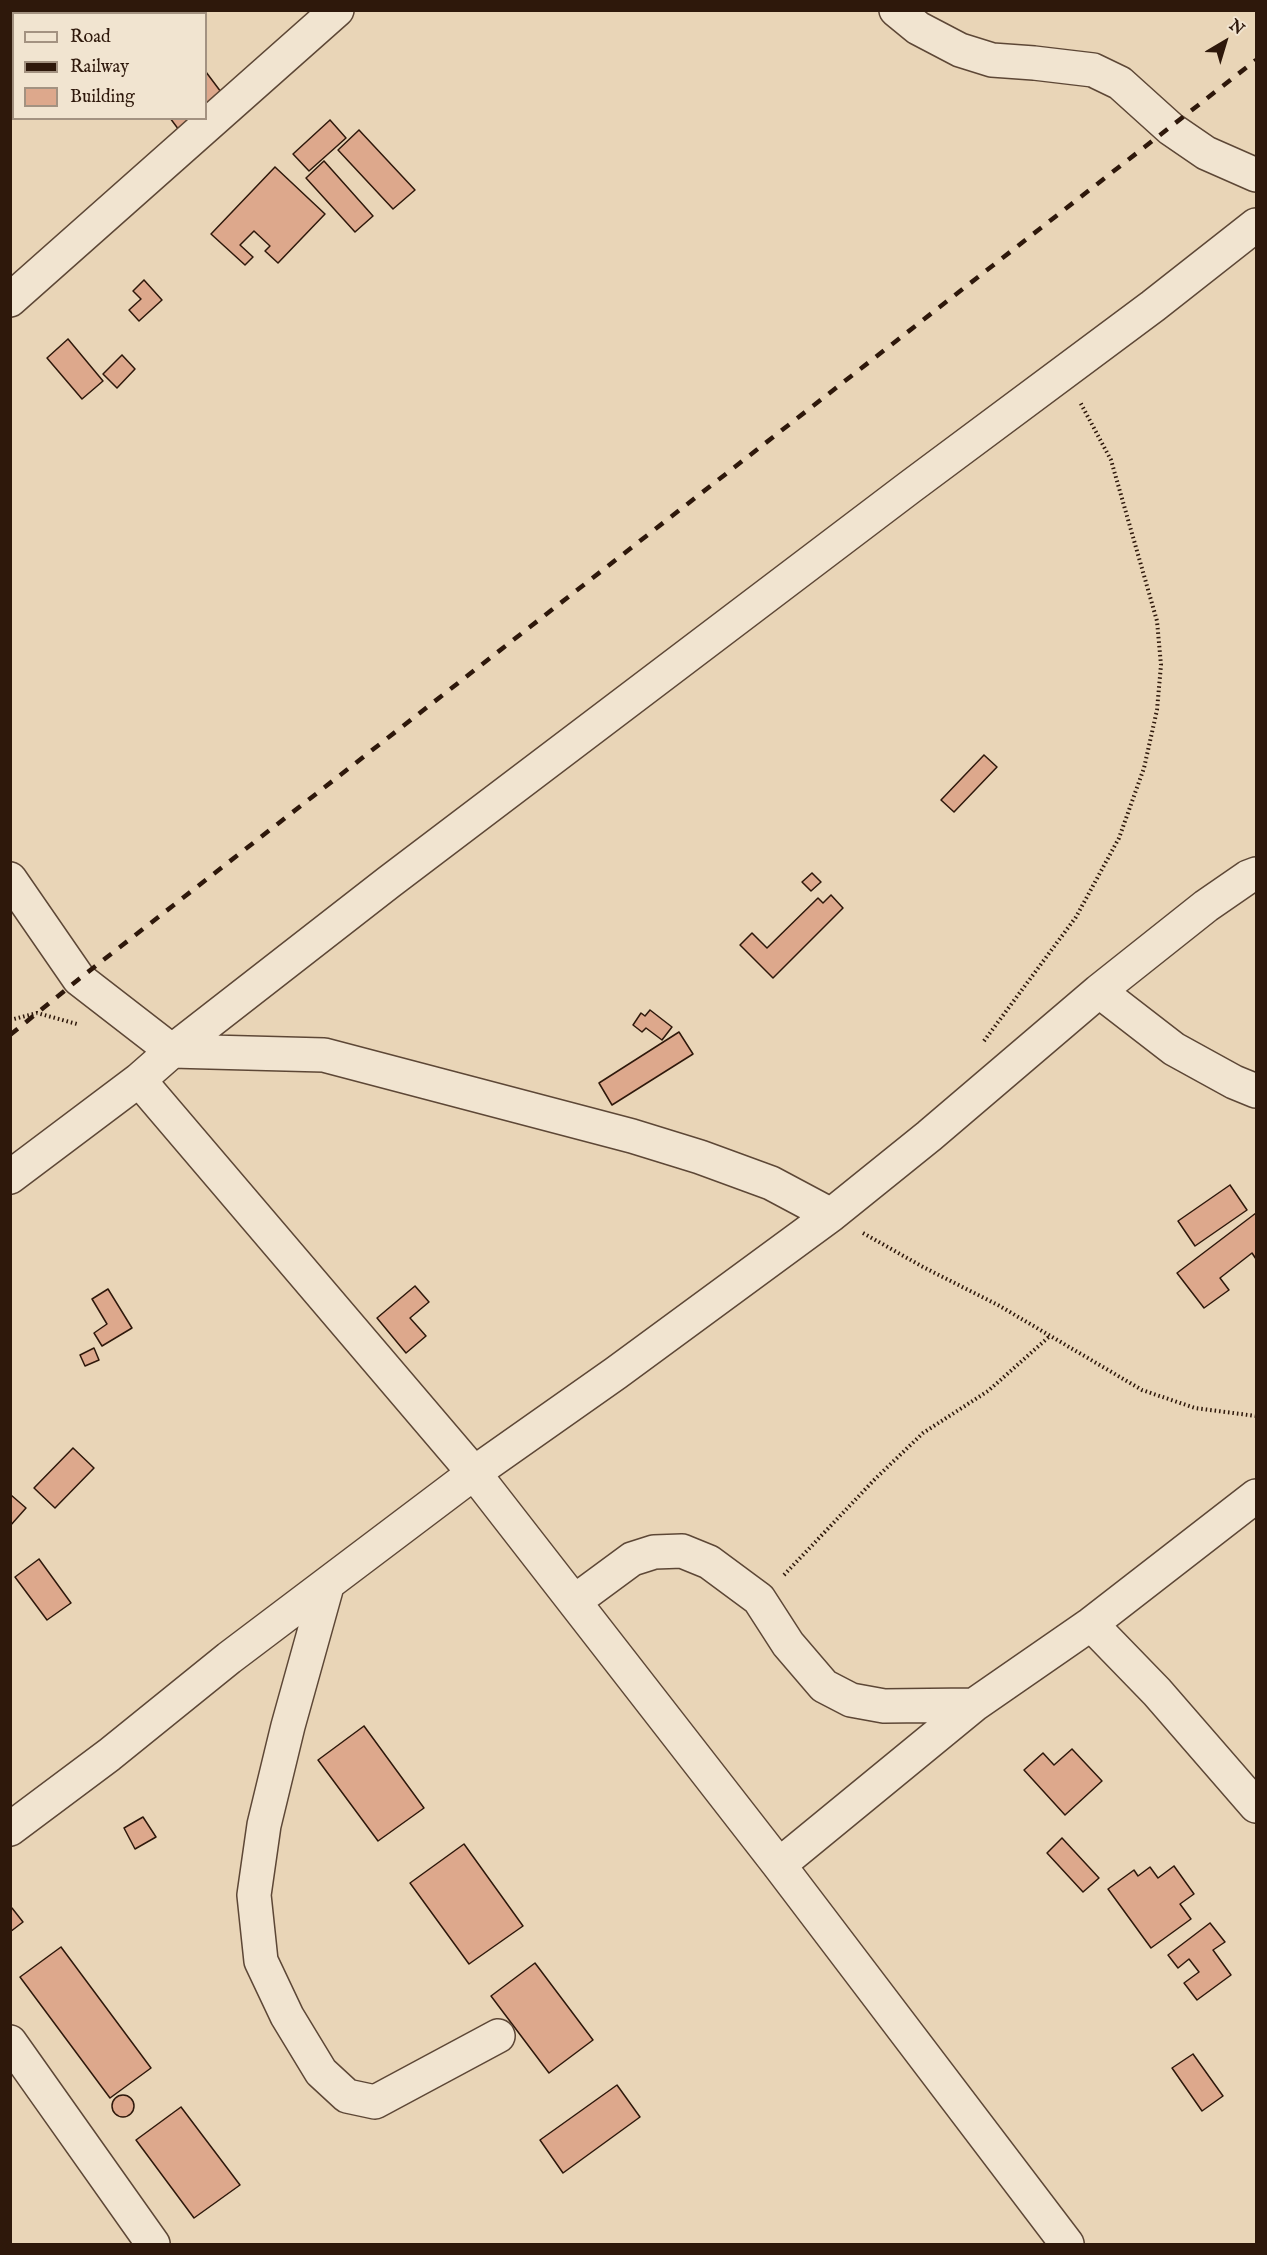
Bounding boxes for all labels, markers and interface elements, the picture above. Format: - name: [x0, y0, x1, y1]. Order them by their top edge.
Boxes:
- legend: [12, 12, 207, 120]
- north arrow: [1195, 12, 1255, 72]
- text: N: [1224, 16, 1248, 40]
- text: Road: [70, 26, 111, 49]
- text: Railway: [70, 56, 129, 79]
- text: Building: [70, 86, 135, 109]

